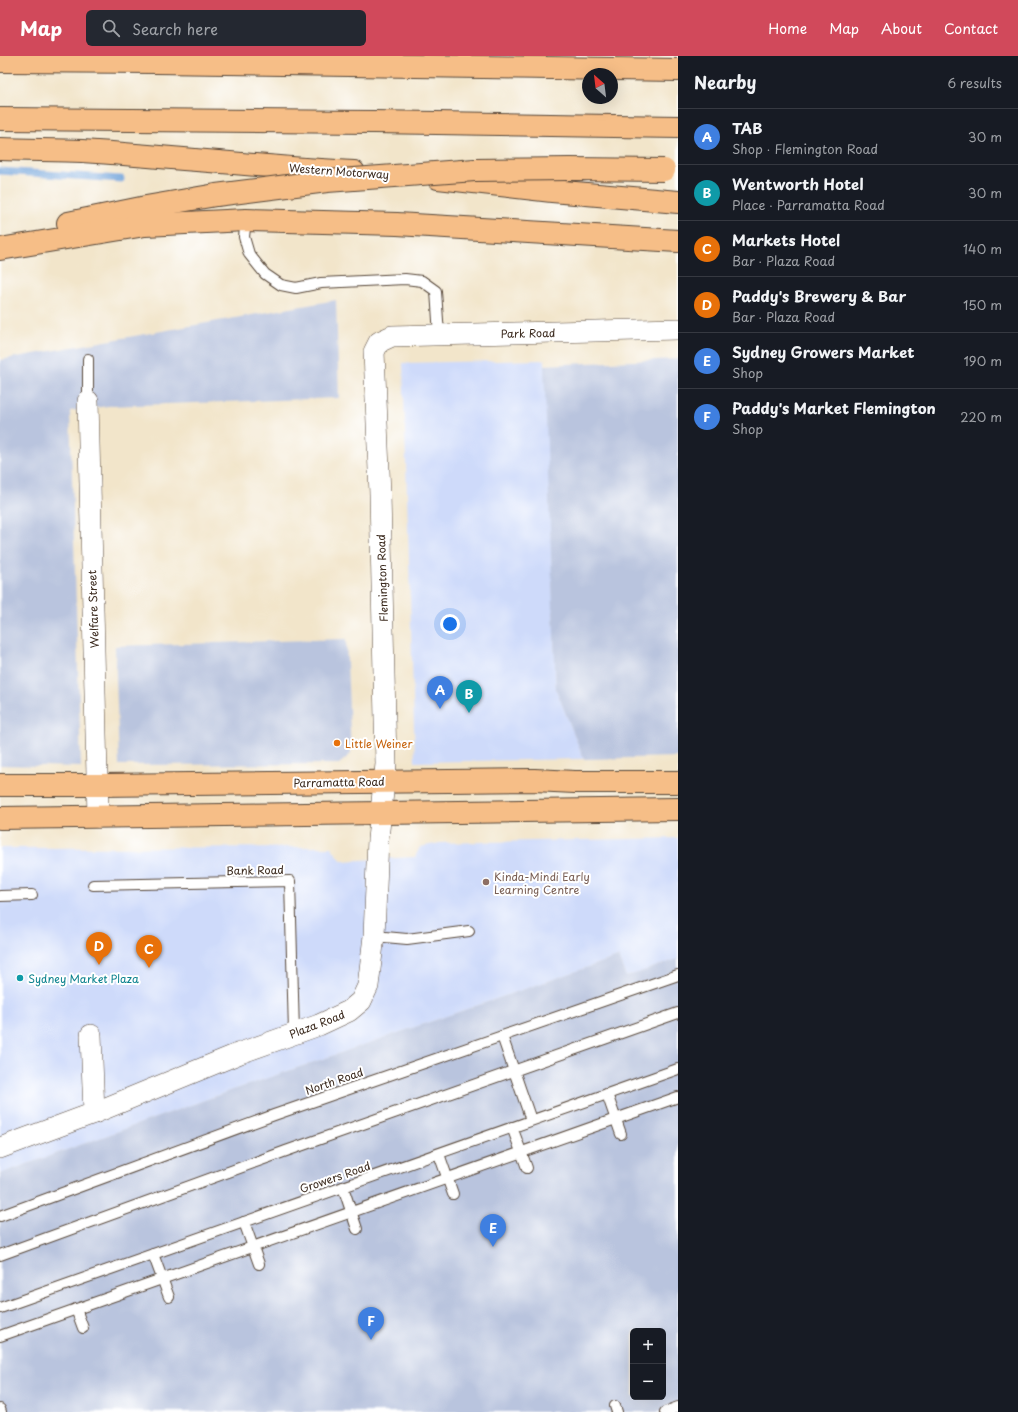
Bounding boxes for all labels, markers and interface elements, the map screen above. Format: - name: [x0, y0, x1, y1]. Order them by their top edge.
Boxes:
- search box: [86, 10, 366, 46]
- text: Map: [20, 14, 62, 42]
- icon: search: [100, 17, 122, 39]
- text: Search here: [132, 17, 218, 40]
- text: Home: [768, 18, 807, 39]
- text: Map: [829, 18, 859, 39]
- text: About: [881, 18, 922, 39]
- text: Contact: [944, 18, 998, 39]
- north arrow: [582, 68, 618, 104]
- text: Nearby: [694, 69, 756, 95]
- text: 6 results: [947, 73, 1002, 92]
- text: TAB: [732, 116, 762, 139]
- text: A: [702, 127, 712, 146]
- text: 30 m: [968, 127, 1002, 146]
- text: Shop · Flemington Road: [732, 139, 878, 158]
- street label: Western Motorway: [288, 159, 390, 183]
- text: Wentworth Hotel: [732, 172, 863, 195]
- text: B: [703, 183, 711, 202]
- text: 30 m: [968, 183, 1002, 202]
- text: Place · Parramatta Road: [732, 195, 885, 214]
- text: Markets Hotel: [732, 228, 840, 251]
- text: C: [702, 239, 712, 258]
- text: 140 m: [963, 239, 1002, 258]
- text: Bar · Plaza Road: [732, 251, 835, 270]
- text: Paddy's Brewery & Bar: [732, 284, 906, 307]
- text: D: [702, 295, 712, 314]
- text: 150 m: [963, 295, 1002, 314]
- text: Bar · Plaza Road: [732, 307, 835, 326]
- street label: Park Road: [501, 324, 555, 342]
- text: Sydney Growers Market: [732, 340, 915, 363]
- text: E: [703, 351, 711, 370]
- text: 190 m: [963, 351, 1002, 370]
- text: Shop: [732, 363, 763, 382]
- text: Paddy's Market Flemington: [732, 396, 936, 419]
- text: F: [703, 407, 711, 426]
- text: 220 m: [960, 407, 1002, 426]
- text: Shop: [732, 419, 763, 438]
- street label: Flemington Road: [372, 534, 392, 622]
- street label: Welfare Street: [83, 569, 103, 648]
- your location: [440, 614, 460, 634]
- pin: A: [427, 676, 453, 709]
- pin: B: [456, 680, 482, 713]
- place label: Little Weiner: [345, 735, 414, 752]
- marker: Little Weiner: [332, 738, 342, 748]
- street label: Parramatta Road: [293, 773, 385, 791]
- street label: Bank Road: [226, 861, 284, 879]
- place label: Kinda-Mindi Early Learning Centre: [494, 868, 590, 898]
- marker: Kinda-Mindi Early Learning Centre: [481, 877, 491, 887]
- pin: D: [86, 932, 112, 965]
- pin: C: [136, 935, 162, 968]
- place label: Sydney Market Plaza: [28, 970, 139, 987]
- marker: Sydney Market Plaza: [15, 973, 25, 983]
- street label: Plaza Road: [287, 1006, 347, 1042]
- street label: North Road: [303, 1063, 365, 1099]
- street label: Growers Road: [297, 1157, 373, 1197]
- pin: E: [480, 1214, 506, 1247]
- pin: F: [358, 1307, 384, 1340]
- map controls: [630, 1328, 666, 1400]
- button: +: [630, 1328, 666, 1364]
- button: −: [630, 1364, 666, 1400]

